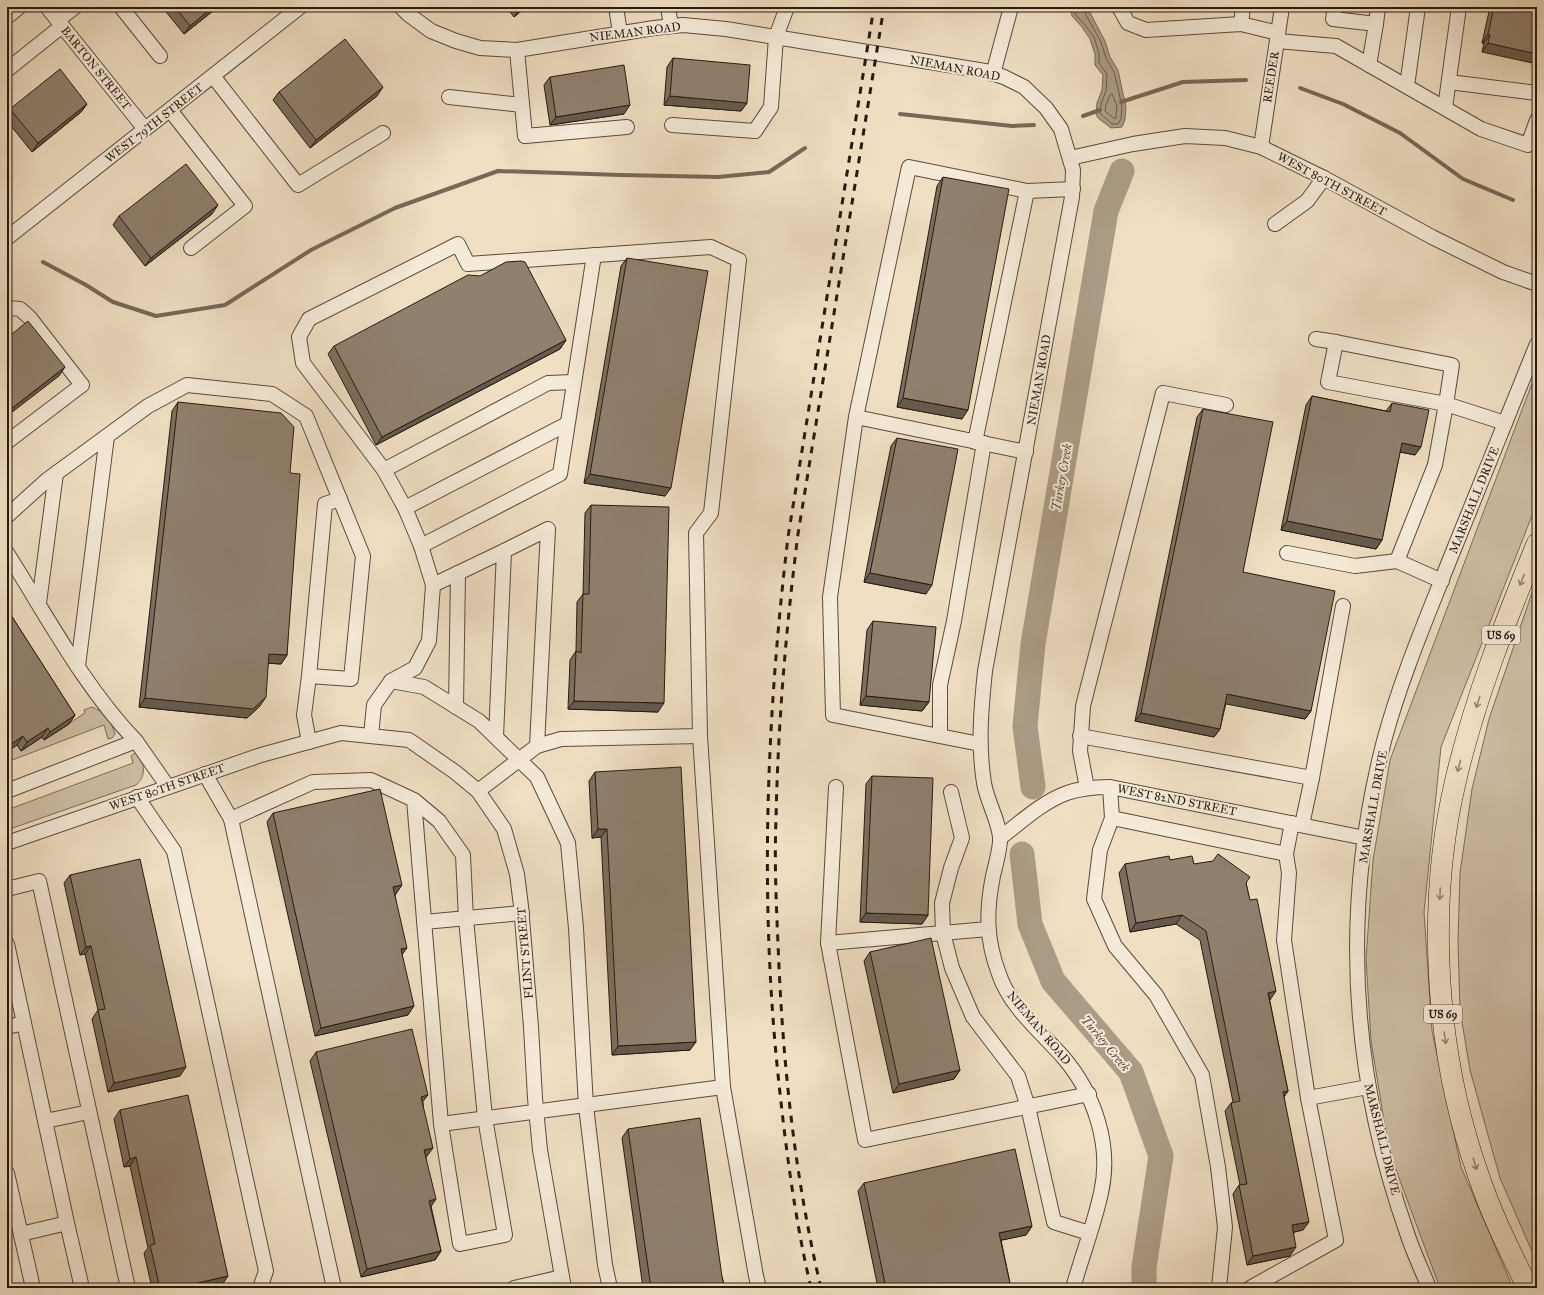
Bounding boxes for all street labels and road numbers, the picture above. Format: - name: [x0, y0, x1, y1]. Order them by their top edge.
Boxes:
- street label: NIEMAN ROAD: [589, 19, 681, 45]
- street label: BARTON STREET: [58, 23, 134, 113]
- street label: REEDER: [1260, 50, 1282, 104]
- street label: NIEMAN ROAD: [909, 52, 1001, 84]
- street label: WEST 79TH STREET: [102, 80, 206, 166]
- street label: WEST 80TH STREET: [1275, 149, 1389, 219]
- street label: NIEMAN ROAD: [1024, 334, 1054, 426]
- street label: MARSHALL DRIVE: [1446, 444, 1502, 556]
- road number: US 69: [1482, 626, 1520, 644]
- street label: MARSHALL DRIVE: [1356, 749, 1390, 865]
- street label: WEST 80TH STREET: [107, 761, 227, 813]
- street label: WEST 82ND STREET: [1116, 782, 1238, 818]
- street label: FLINT STREET: [514, 907, 536, 999]
- street label: NIEMAN ROAD: [1004, 988, 1074, 1068]
- road number: US 69: [1424, 1005, 1462, 1023]
- street label: MARSHALL DRIVE: [1361, 1082, 1403, 1197]

